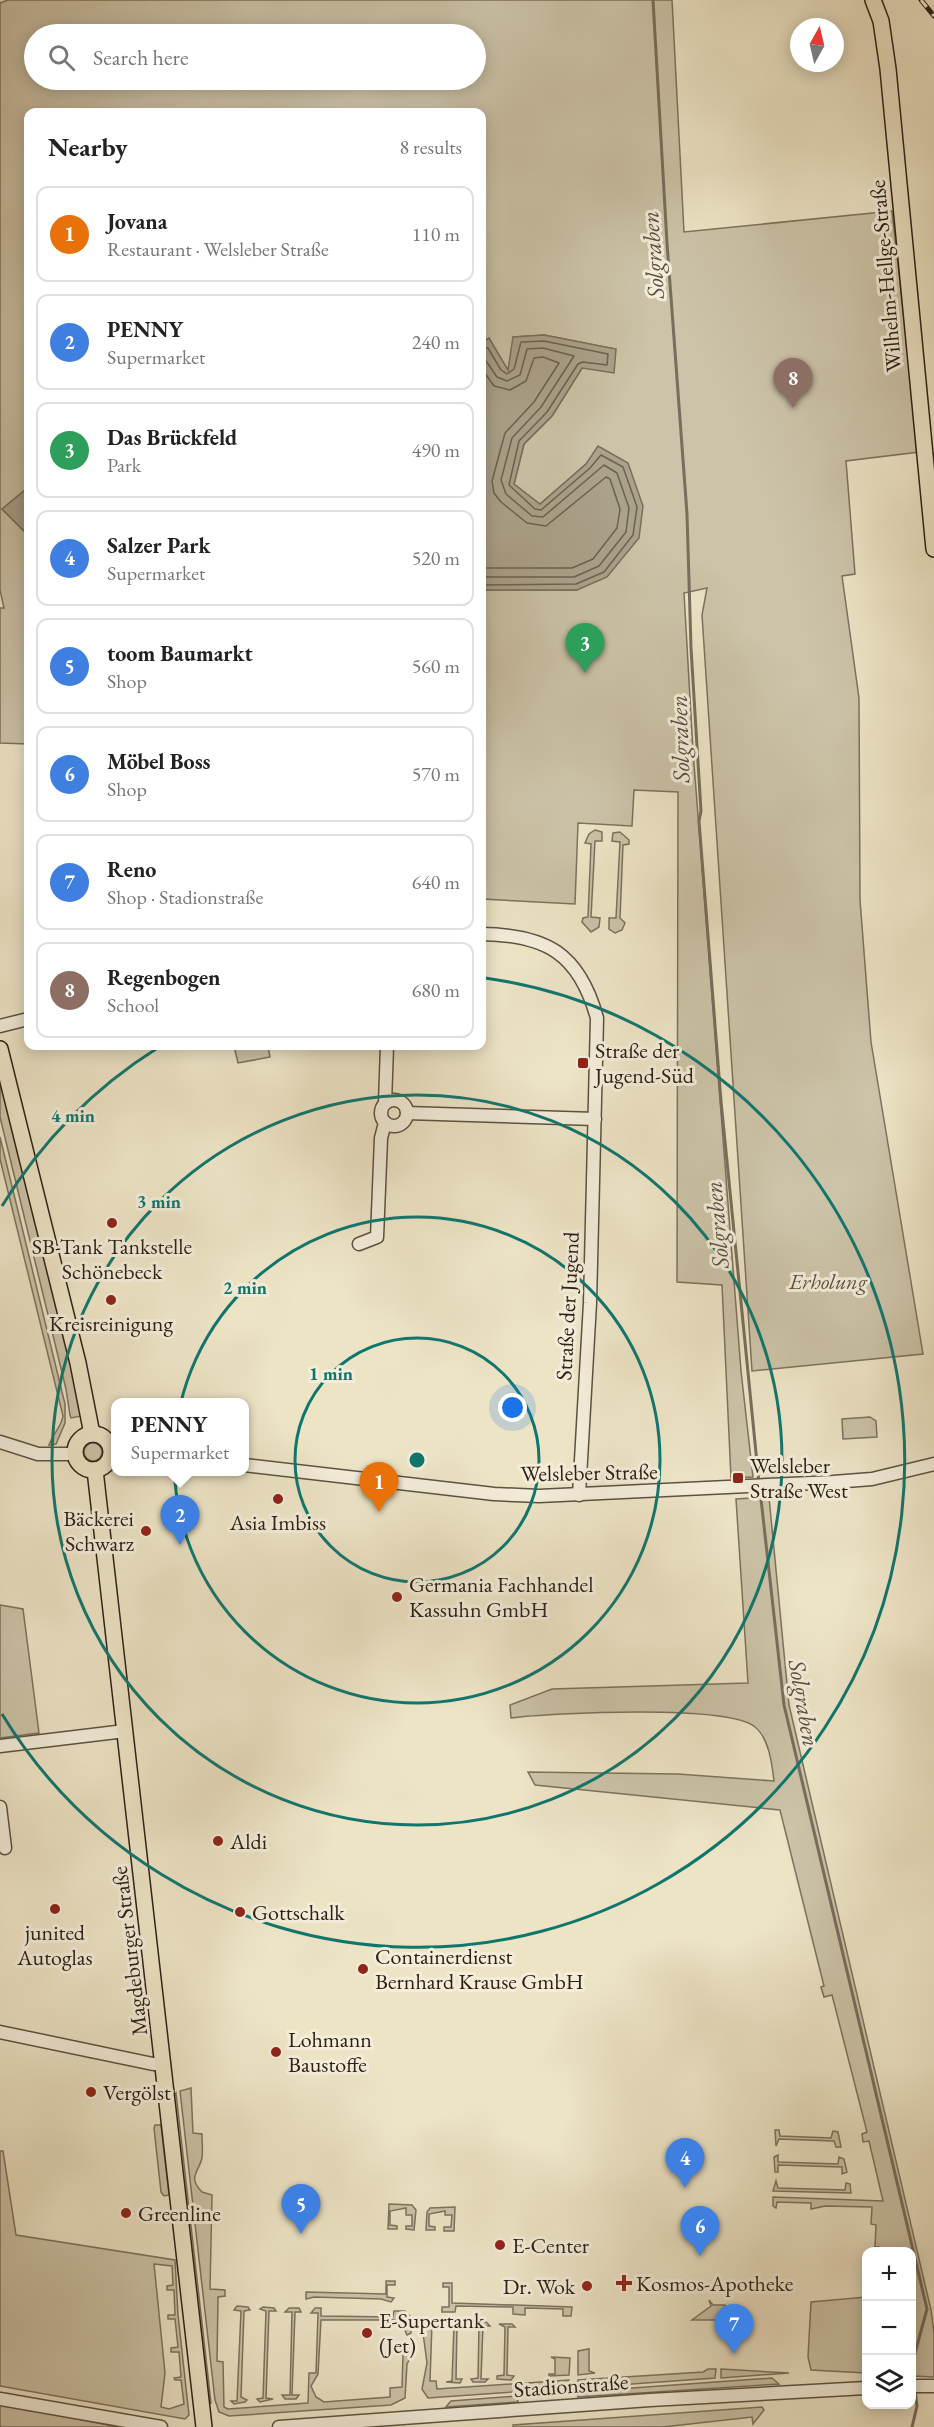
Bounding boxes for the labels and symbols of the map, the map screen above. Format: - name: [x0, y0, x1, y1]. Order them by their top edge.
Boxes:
- north arrow: [790, 18, 844, 72]
- street label: Wilhelm-Hellge-Straße: [863, 178, 908, 373]
- water label: Solgraben: [634, 210, 671, 301]
- pin: 8: [774, 358, 812, 408]
- pin: 3: [566, 624, 604, 673]
- water label: Solgraben: [662, 695, 697, 784]
- place label: Straße der Jugend-Süd: [593, 1036, 695, 1090]
- marker: Straße der Jugend-Süd: [576, 1056, 590, 1070]
- text: 4 min: [51, 1104, 95, 1127]
- water label: Solgraben: [697, 1180, 736, 1271]
- text: 3 min: [137, 1190, 181, 1213]
- marker: SB-Tank Tankstelle Schönebeck: [105, 1216, 119, 1230]
- street label: Straße der Jugend: [549, 1230, 586, 1381]
- place label: SB-Tank Tankstelle Schönebeck: [32, 1232, 193, 1286]
- park label: Erholung: [788, 1267, 868, 1296]
- text: 2 min: [223, 1276, 267, 1299]
- marker: Kreisreinigung: [104, 1293, 118, 1307]
- place label: Kreisreinigung: [49, 1309, 173, 1338]
- text: 1 min: [309, 1362, 353, 1385]
- your location: [498, 1393, 527, 1422]
- centre of rings: [407, 1450, 427, 1470]
- place label: Welsleber Straße West: [750, 1451, 848, 1505]
- street label: Welsleber Straße: [520, 1457, 658, 1488]
- pin: 1: [360, 1462, 398, 1512]
- marker: Welsleber Straße West: [731, 1471, 745, 1485]
- marker: Asia Imbiss: [271, 1492, 285, 1506]
- pin: 2: [160, 1496, 200, 1545]
- place label: Bäckerei Schwarz: [63, 1504, 135, 1558]
- place label: Asia Imbiss: [229, 1508, 326, 1537]
- marker: Bäckerei Schwarz: [139, 1524, 153, 1538]
- place label: Germania Fachhandel Kassuhn GmbH: [409, 1570, 593, 1624]
- marker: Germania Fachhandel Kassuhn GmbH: [390, 1590, 404, 1604]
- water label: Solgraben: [781, 1656, 827, 1749]
- place label: Aldi: [229, 1827, 267, 1856]
- marker: Aldi: [211, 1834, 225, 1848]
- street label: Magdeburger Straße: [105, 1864, 154, 2037]
- place label: Gottschalk: [252, 1898, 345, 1927]
- marker: junited Autoglas: [48, 1902, 62, 1916]
- marker: Gottschalk: [233, 1905, 247, 1919]
- place label: junited Autoglas: [16, 1918, 93, 1972]
- place label: Containerdienst Bernhard Krause GmbH: [375, 1942, 584, 1996]
- marker: Containerdienst Bernhard Krause GmbH: [356, 1962, 370, 1976]
- place label: Lohmann Baustoffe: [288, 2025, 372, 2079]
- marker: Lohmann Baustoffe: [269, 2045, 283, 2059]
- place label: Vergölst: [103, 2078, 171, 2107]
- marker: Vergölst: [84, 2085, 98, 2099]
- pin: 4: [666, 2138, 704, 2188]
- pin: 5: [282, 2184, 320, 2234]
- place label: Greenline: [138, 2199, 221, 2228]
- marker: Greenline: [119, 2206, 133, 2220]
- pin: 6: [680, 2206, 720, 2256]
- place label: E-Center: [512, 2231, 590, 2260]
- marker: E-Center: [493, 2238, 507, 2252]
- place label: Kosmos-Apotheke: [636, 2269, 794, 2298]
- place label: Dr. Wok: [503, 2272, 576, 2301]
- marker: Kosmos-Apotheke: [617, 2276, 631, 2290]
- marker: Dr. Wok: [580, 2279, 594, 2293]
- pin: 7: [714, 2304, 754, 2354]
- place label: E-Supertank (Jet): [379, 2306, 485, 2360]
- marker: E-Supertank (Jet): [360, 2326, 374, 2340]
- street label: Stadionstraße: [513, 2367, 630, 2404]

